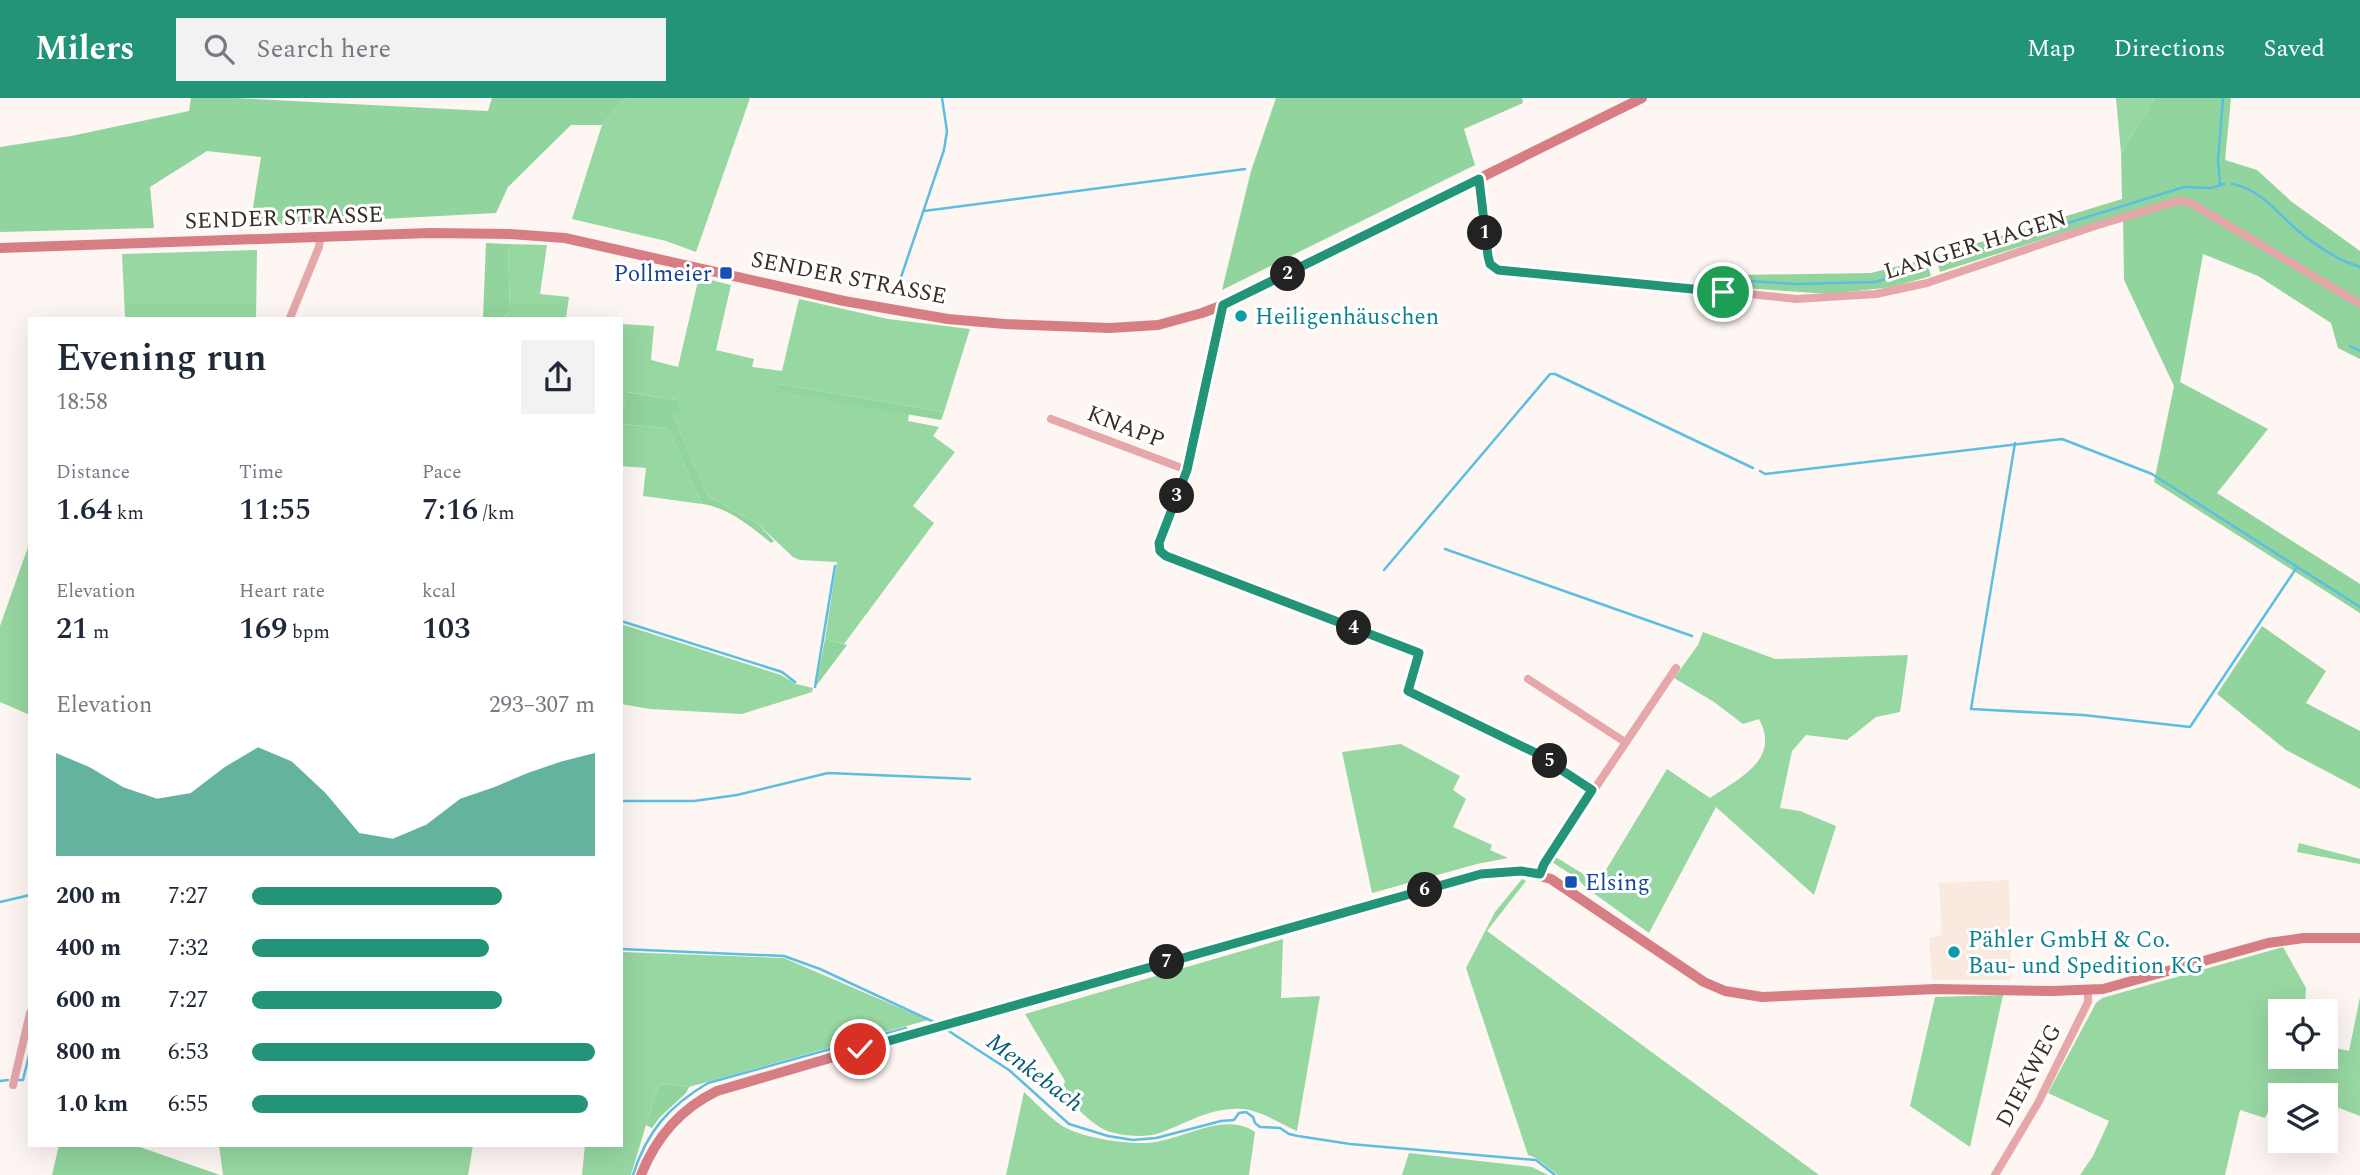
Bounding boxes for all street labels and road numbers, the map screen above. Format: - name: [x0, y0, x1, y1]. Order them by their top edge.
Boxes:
- street label: SENDER STRASSE: [184, 198, 384, 239]
- street label: LANGER HAGEN: [1880, 201, 2071, 290]
- street label: SENDER STRASSE: [748, 242, 950, 315]
- street label: KNAPP: [1081, 397, 1169, 458]
- street label: DIEKWEG: [1987, 1018, 2071, 1134]

